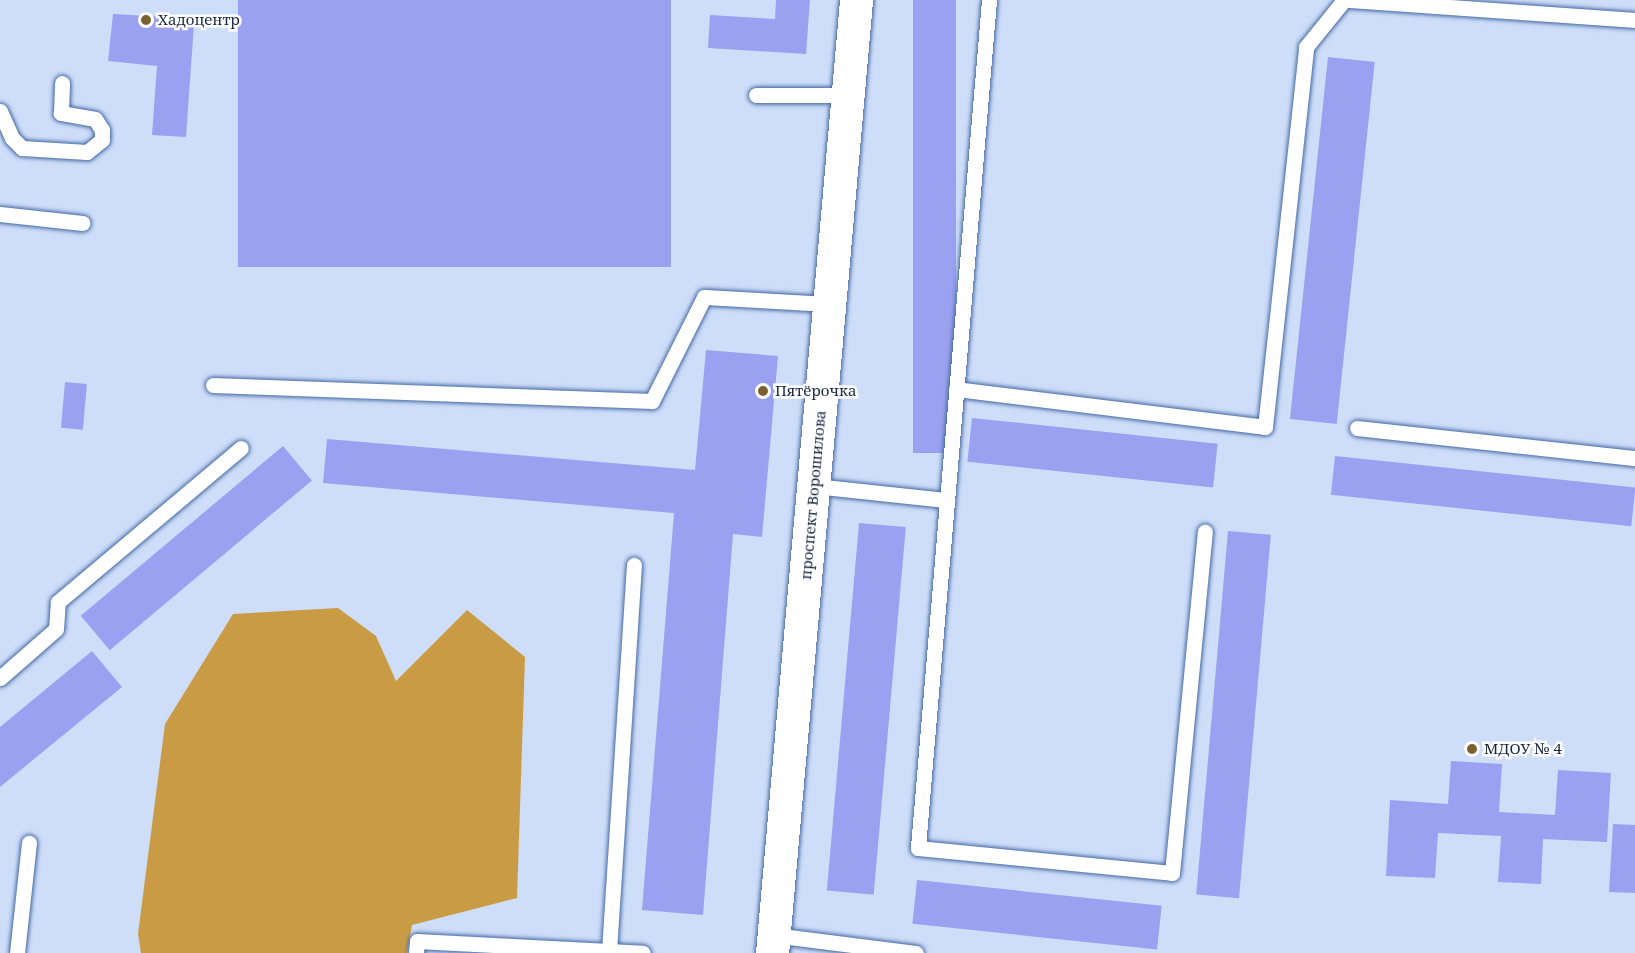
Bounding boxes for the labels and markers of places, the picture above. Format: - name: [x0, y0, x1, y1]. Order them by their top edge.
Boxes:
- place label: Хадоцентр: [158, 11, 240, 29]
- marker: Хадоцентр: [139, 13, 153, 27]
- place label: Пятёрочка: [775, 382, 856, 400]
- marker: Пятёрочка: [756, 384, 770, 398]
- place label: МДОУ № 4: [1484, 740, 1562, 758]
- marker: МДОУ № 4: [1465, 742, 1479, 756]

